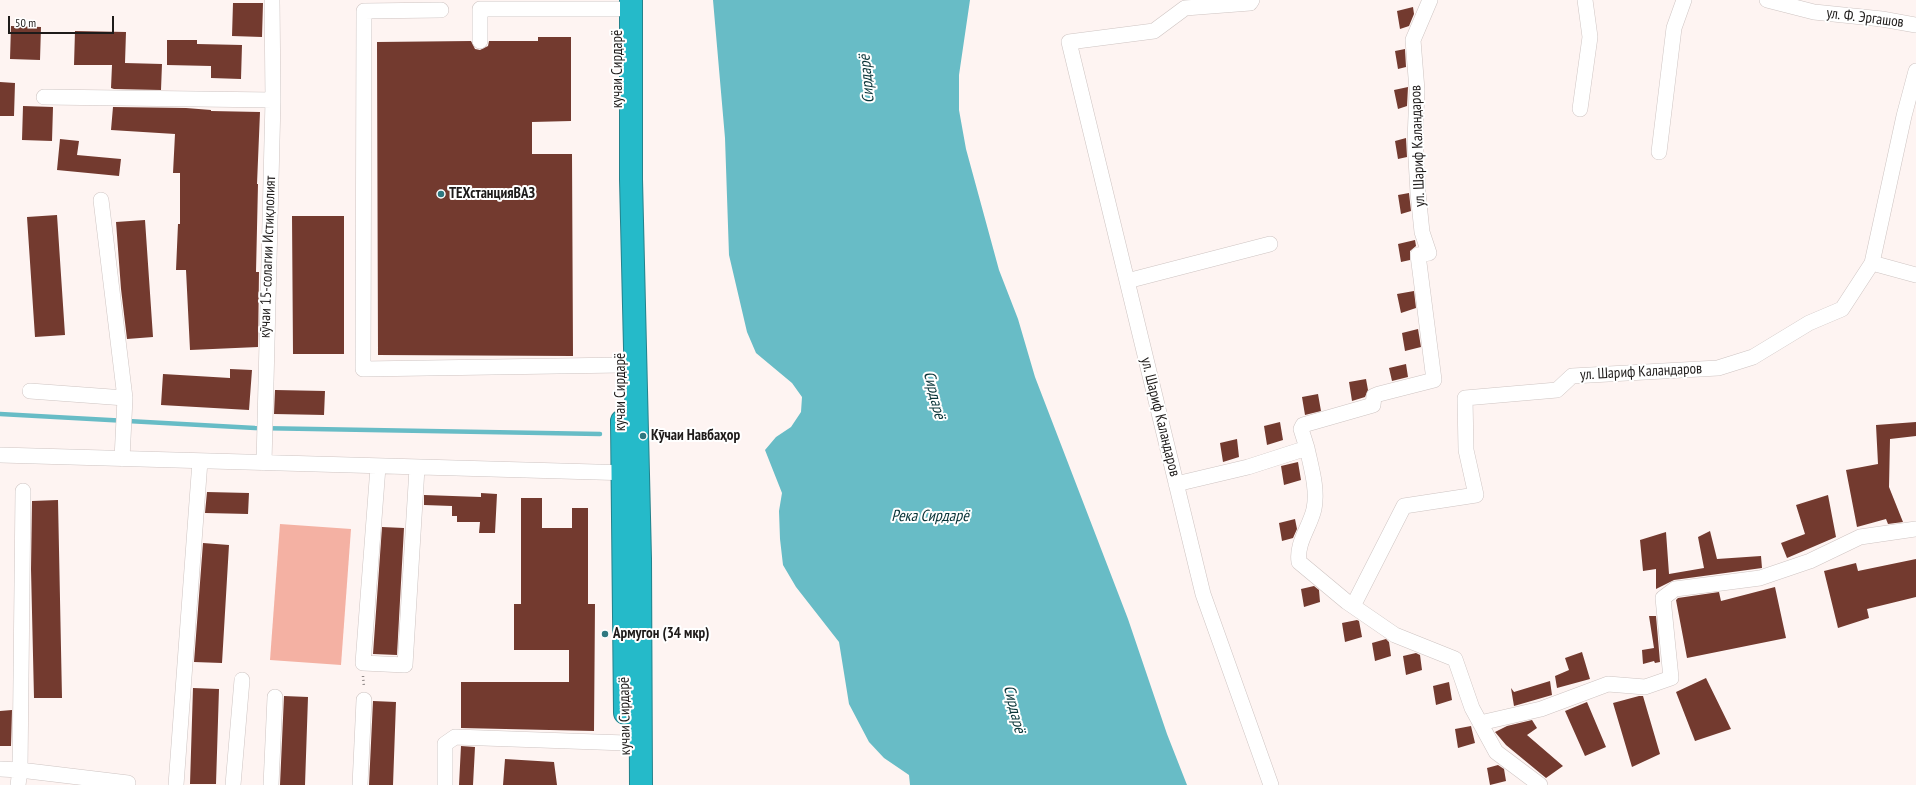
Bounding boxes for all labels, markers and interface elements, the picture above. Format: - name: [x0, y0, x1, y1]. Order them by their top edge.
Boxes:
- street label: ул. Ф. Эргашов: [1825, 4, 1905, 32]
- scale bar: [10, 8, 116, 34]
- text: 50 m: [15, 15, 36, 30]
- street label: кучаи Сирдарё: [609, 30, 627, 108]
- water label: Сирдарё: [855, 54, 879, 104]
- street label: ул. Шариф Каландаров: [1407, 85, 1429, 207]
- street label: кӯчаи 15-солагии Истиқлолият: [256, 175, 280, 339]
- place label: ТЕХстанцияВАЗ: [449, 185, 535, 203]
- marker: ТЕХстанцияВАЗ: [436, 189, 446, 199]
- street label: кучаи Сирдарё: [612, 353, 630, 431]
- street label: ул. Шариф Каландаров: [1137, 356, 1183, 478]
- street label: ул. Шариф Каландаров: [1580, 360, 1702, 384]
- water label: Сирдарё: [919, 369, 949, 421]
- place label: Кӯчаи Навбаҳор: [651, 427, 740, 445]
- marker: Кӯчаи Навбаҳор: [638, 431, 648, 441]
- water label: Река Сирдарё: [891, 506, 969, 526]
- place label: Армугон (34 мкр): [613, 625, 709, 643]
- marker: Армугон (34 мкр): [600, 629, 610, 639]
- street label: кучаи Сирдарё: [615, 677, 635, 755]
- water label: Сирдарё: [999, 683, 1029, 735]

